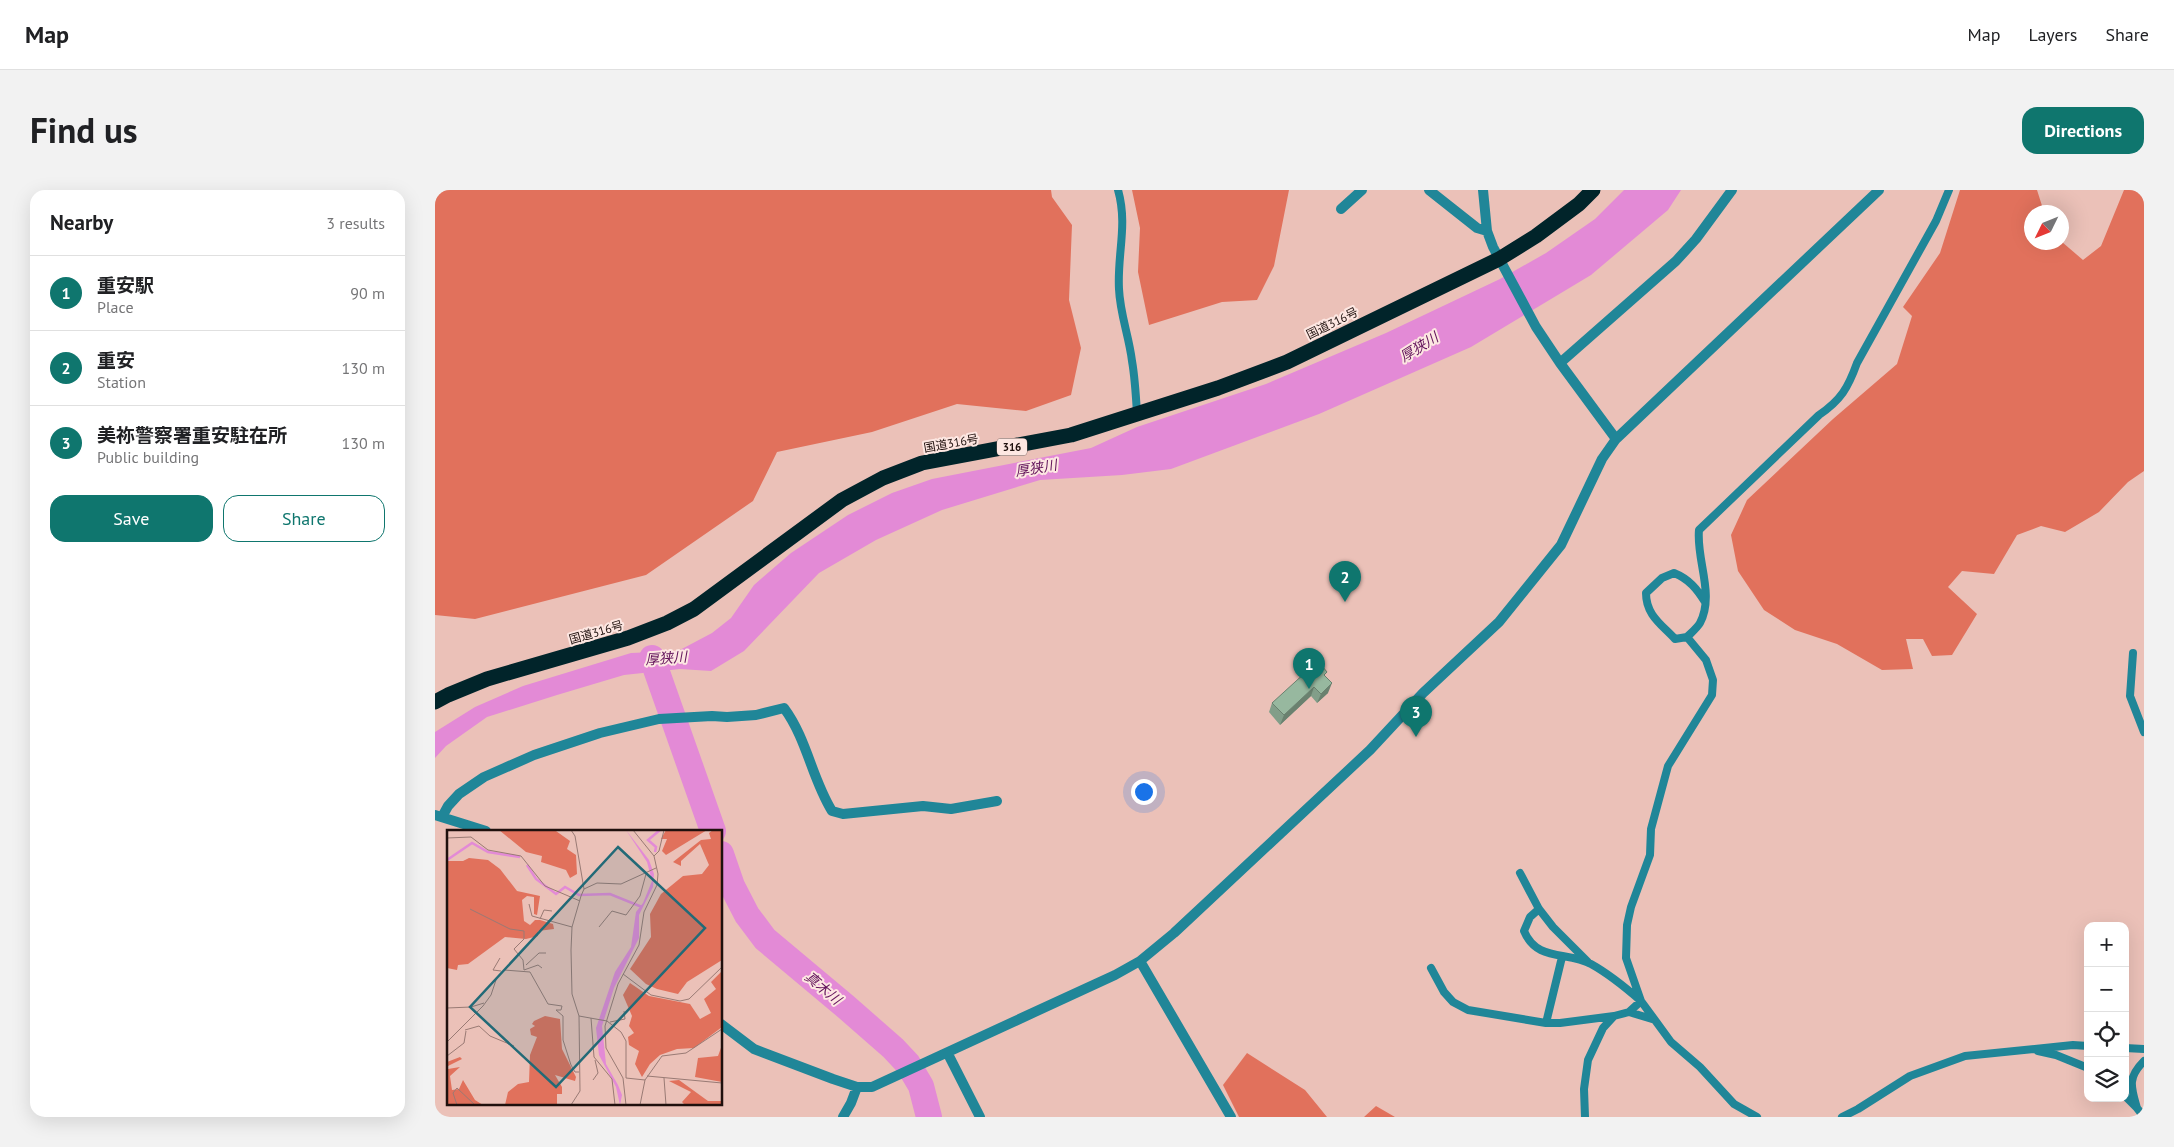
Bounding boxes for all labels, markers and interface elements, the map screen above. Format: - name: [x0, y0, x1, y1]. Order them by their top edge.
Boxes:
- text: Map: [25, 19, 69, 50]
- text: Map: [1968, 23, 2000, 46]
- text: Layers: [2028, 23, 2077, 46]
- text: Share: [2105, 23, 2149, 46]
- text: Find us: [30, 107, 138, 153]
- button: Directions: [2022, 107, 2144, 154]
- north arrow: [2024, 205, 2069, 250]
- text: Nearby: [50, 209, 113, 236]
- text: 3 results: [326, 213, 385, 233]
- text: 重安駅: [97, 273, 154, 297]
- text: 1: [61, 283, 71, 303]
- text: 90 m: [350, 283, 385, 303]
- text: Place: [97, 297, 134, 317]
- street label: 国道316号: [1304, 304, 1360, 342]
- water label: 厚狭川: [1396, 327, 1443, 366]
- text: 重安: [97, 348, 135, 372]
- text: 2: [61, 358, 71, 378]
- text: 130 m: [342, 358, 385, 378]
- text: Station: [97, 372, 146, 392]
- text: 美祢警察署重安駐在所: [97, 423, 287, 447]
- street label: 国道316号: [922, 431, 980, 455]
- text: 3: [61, 433, 71, 453]
- text: 130 m: [342, 433, 385, 453]
- road number: 316: [997, 438, 1027, 456]
- text: Public building: [97, 447, 199, 467]
- water label: 厚狭川: [1014, 456, 1060, 480]
- button: Save: [50, 495, 213, 542]
- button: Share: [223, 495, 385, 542]
- pin: 2: [1329, 561, 1361, 602]
- street label: 国道316号: [567, 617, 625, 647]
- water label: 厚狭川: [644, 647, 690, 668]
- pin: 1: [1293, 648, 1325, 689]
- pin: 3: [1400, 696, 1432, 737]
- your location: [1131, 779, 1157, 805]
- inset map: [447, 830, 723, 1104]
- map controls: [2084, 922, 2129, 1102]
- button: +: [2084, 922, 2129, 967]
- button: −: [2084, 967, 2129, 1012]
- water label: 真木川: [801, 968, 846, 1010]
- button: locate: [2084, 1012, 2129, 1057]
- button: layers: [2084, 1057, 2129, 1102]

